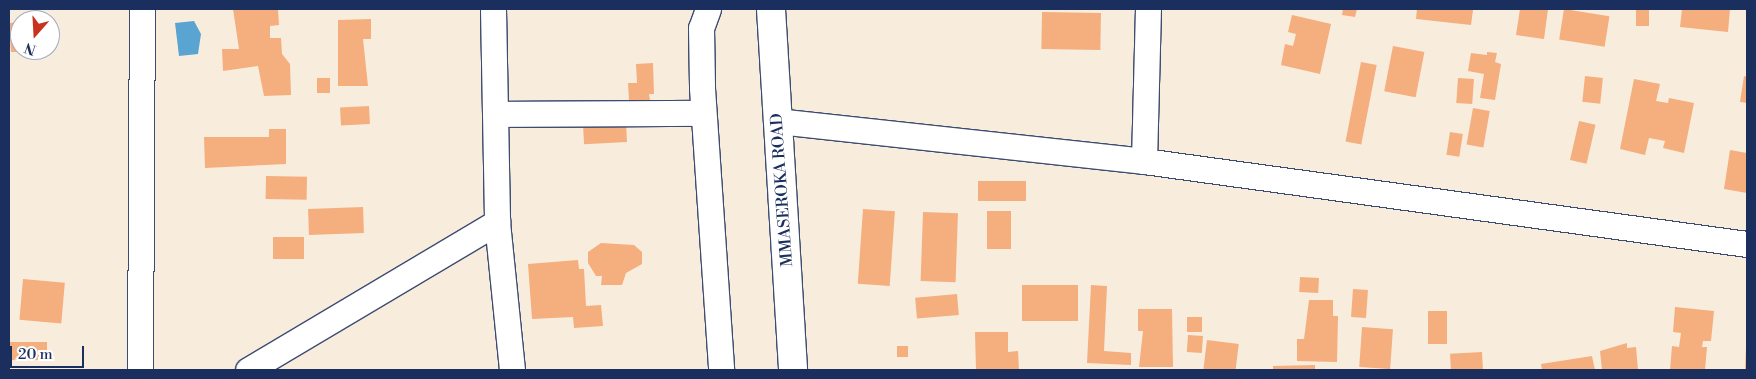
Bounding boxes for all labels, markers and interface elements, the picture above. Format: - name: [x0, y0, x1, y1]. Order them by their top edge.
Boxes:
- north arrow: [10, 10, 60, 60]
- text: N: [22, 38, 39, 59]
- street label: MMASEROKA ROAD: [767, 112, 797, 268]
- scale bar: [12, 336, 86, 368]
- text: 20 m: [18, 345, 53, 364]

